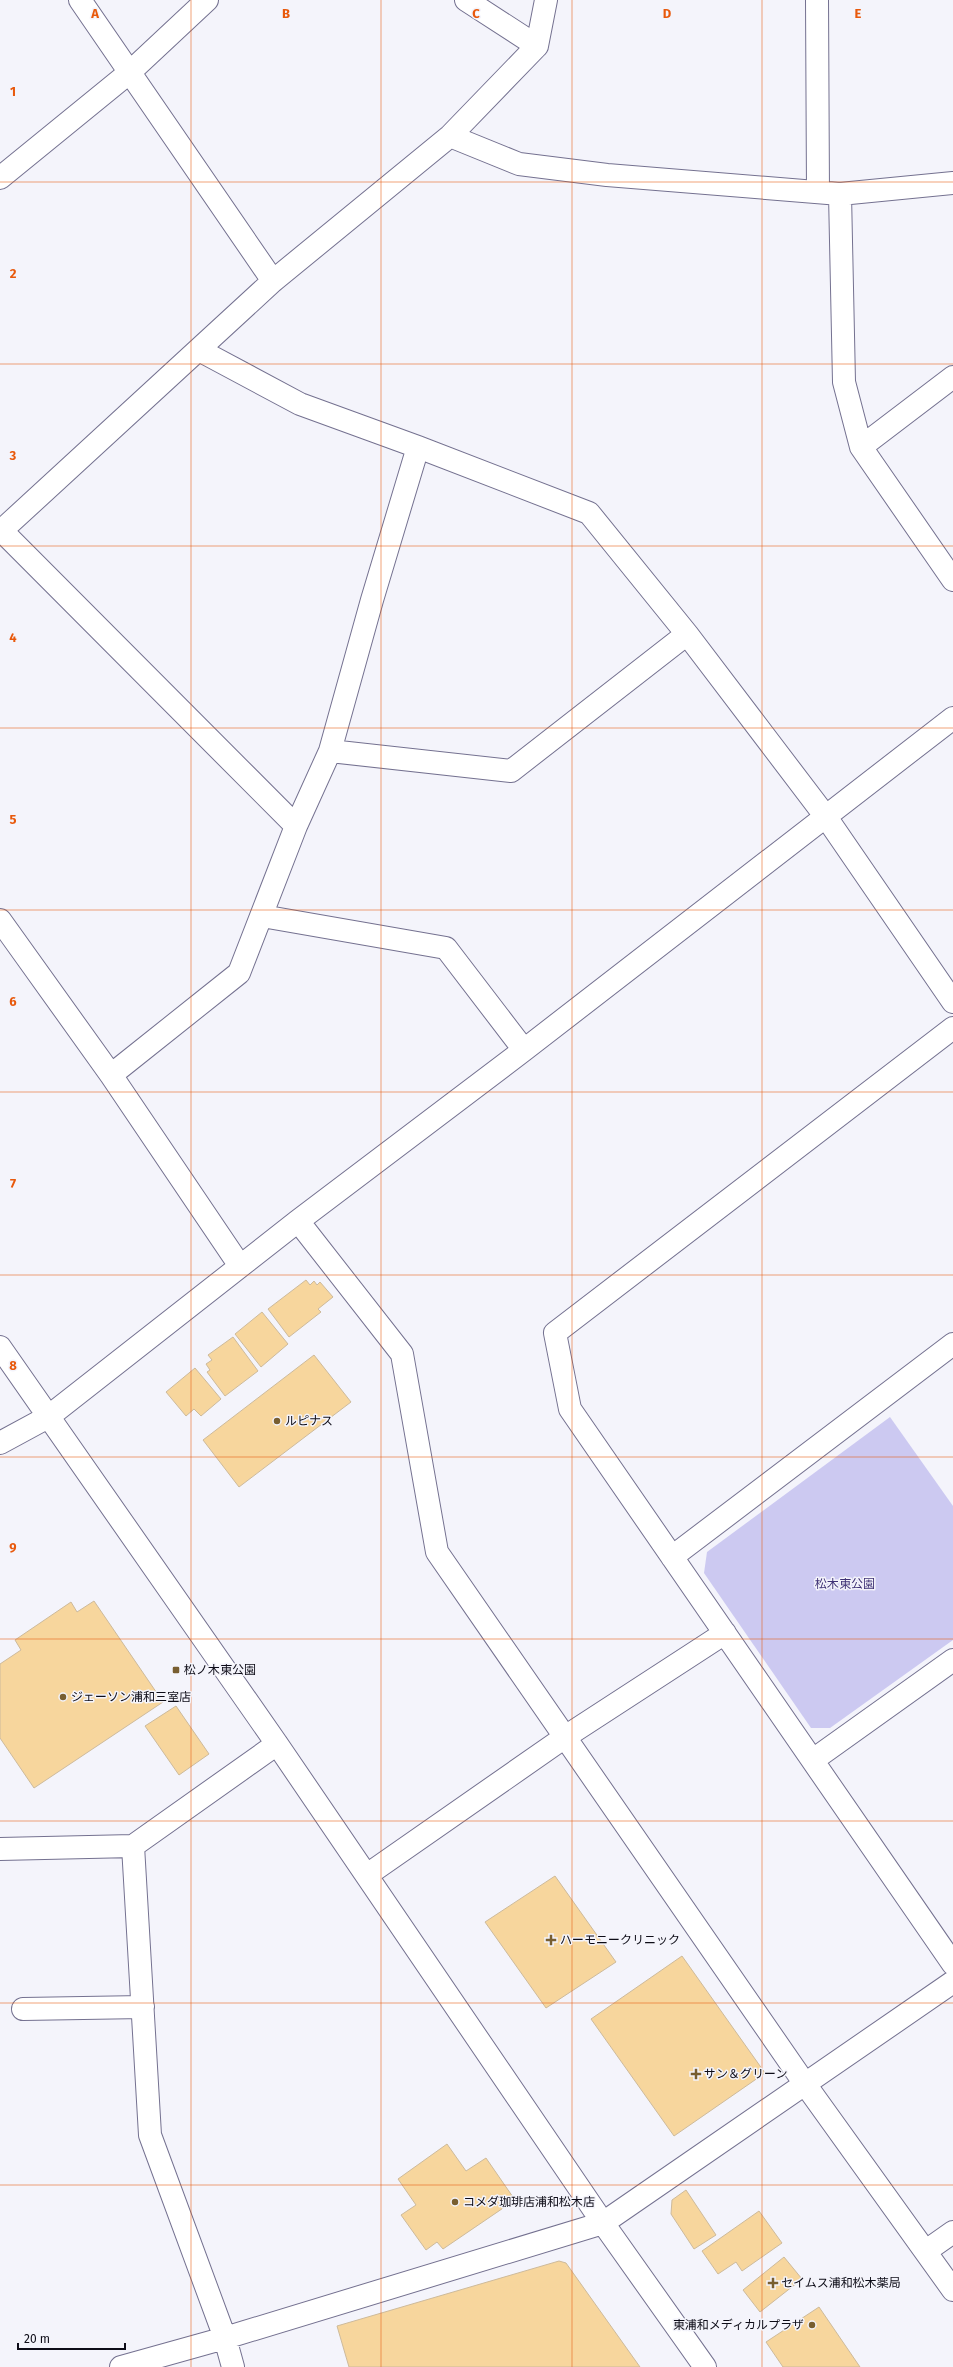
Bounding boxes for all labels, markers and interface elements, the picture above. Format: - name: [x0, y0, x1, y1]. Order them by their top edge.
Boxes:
- text: A: [90, 6, 99, 21]
- text: B: [282, 6, 290, 21]
- text: C: [472, 6, 480, 21]
- text: D: [663, 6, 672, 21]
- text: E: [855, 6, 862, 21]
- text: 1: [10, 84, 16, 99]
- text: 2: [10, 266, 17, 281]
- text: 3: [9, 448, 17, 463]
- text: 4: [9, 630, 17, 645]
- text: 5: [10, 812, 17, 827]
- text: 6: [9, 994, 17, 1009]
- text: 7: [10, 1176, 16, 1191]
- text: 8: [9, 1358, 17, 1373]
- place label: ルピナス: [285, 1414, 333, 1428]
- marker: ルピナス: [272, 1416, 282, 1426]
- text: 9: [9, 1540, 17, 1555]
- park label: 松木東公園: [815, 1577, 875, 1591]
- place label: 松ノ木東公園: [184, 1663, 256, 1677]
- marker: 松ノ木東公園: [171, 1665, 181, 1675]
- place label: ジェーソン浦和三室店: [71, 1690, 191, 1704]
- marker: ジェーソン浦和三室店: [58, 1692, 68, 1702]
- place label: ハーモニークリニック: [560, 1933, 680, 1947]
- marker: ハーモニークリニック: [545, 1934, 557, 1946]
- place label: サン＆グリーン: [704, 2067, 787, 2081]
- marker: サン＆グリーン: [691, 2069, 701, 2079]
- place label: コメダ珈琲店浦和松木店: [463, 2195, 595, 2209]
- marker: コメダ珈琲店浦和松木店: [450, 2197, 460, 2207]
- place label: セイムス浦和松木薬局: [781, 2276, 901, 2290]
- marker: セイムス浦和松木薬局: [768, 2278, 778, 2288]
- place label: 東浦和メディカルプラザ: [673, 2318, 804, 2332]
- marker: 東浦和メディカルプラザ: [807, 2320, 817, 2330]
- scale bar: [18, 2325, 125, 2351]
- text: 20 m: [24, 2332, 50, 2346]

